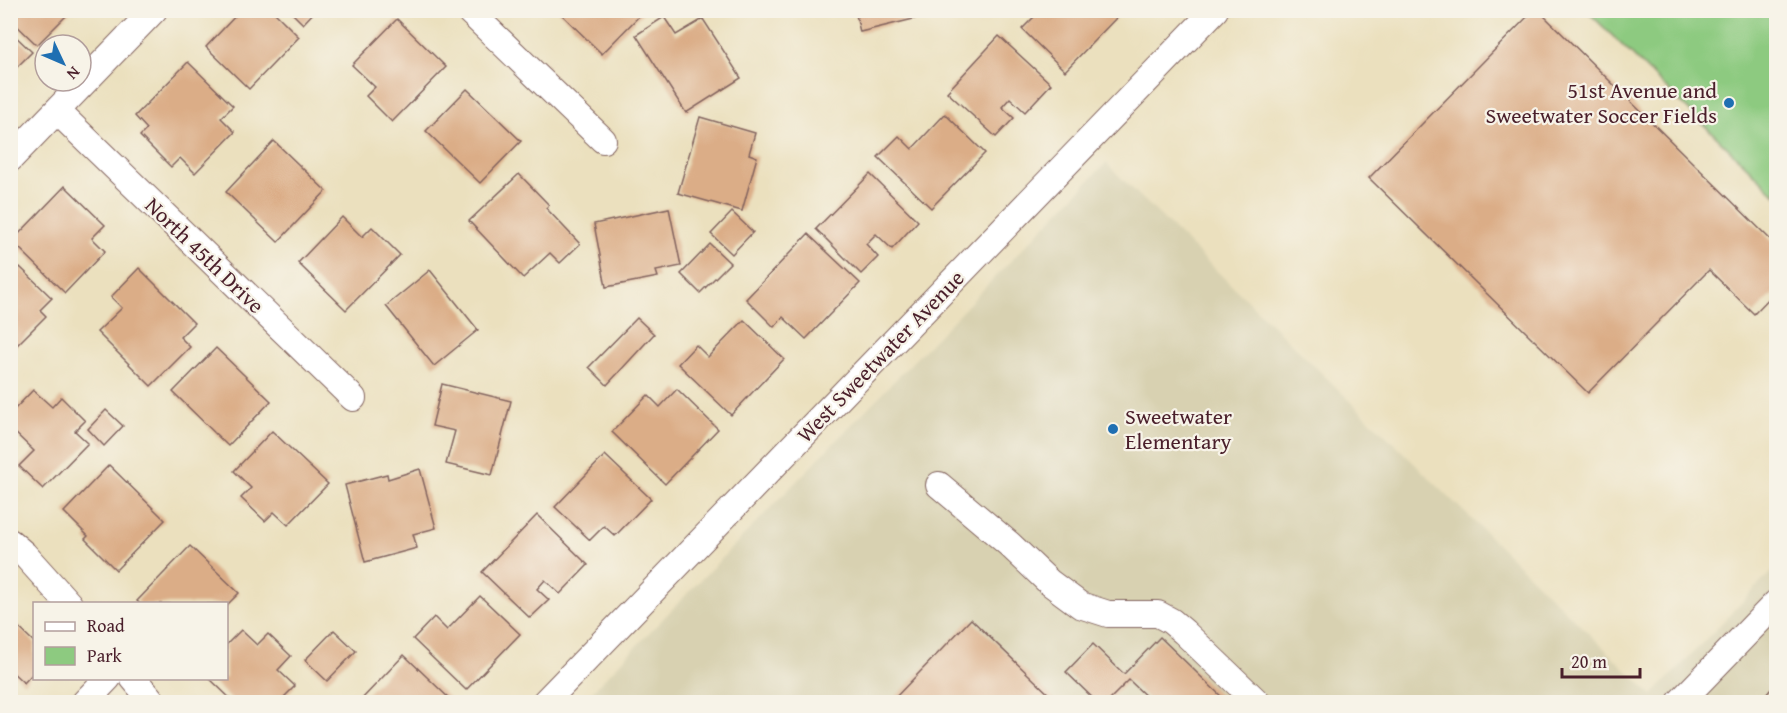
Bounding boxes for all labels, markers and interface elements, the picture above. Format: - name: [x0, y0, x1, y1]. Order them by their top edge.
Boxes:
- north arrow: [33, 33, 93, 93]
- text: N: [61, 61, 86, 86]
- place label: 51st Avenue and Sweetwater Soccer Fields: [1485, 74, 1717, 131]
- marker: 51st Avenue and Sweetwater Soccer Fields: [1722, 96, 1736, 110]
- street label: North 45th Drive: [138, 190, 272, 320]
- street label: West Sweetwater Avenue: [789, 262, 971, 450]
- place label: Sweetwater Elementary: [1125, 400, 1232, 457]
- marker: Sweetwater Elementary: [1106, 422, 1120, 436]
- legend: [33, 602, 228, 680]
- text: Road: [87, 612, 125, 639]
- scale bar: [1562, 641, 1640, 679]
- text: Park: [87, 642, 123, 669]
- text: 20 m: [1571, 648, 1607, 675]

